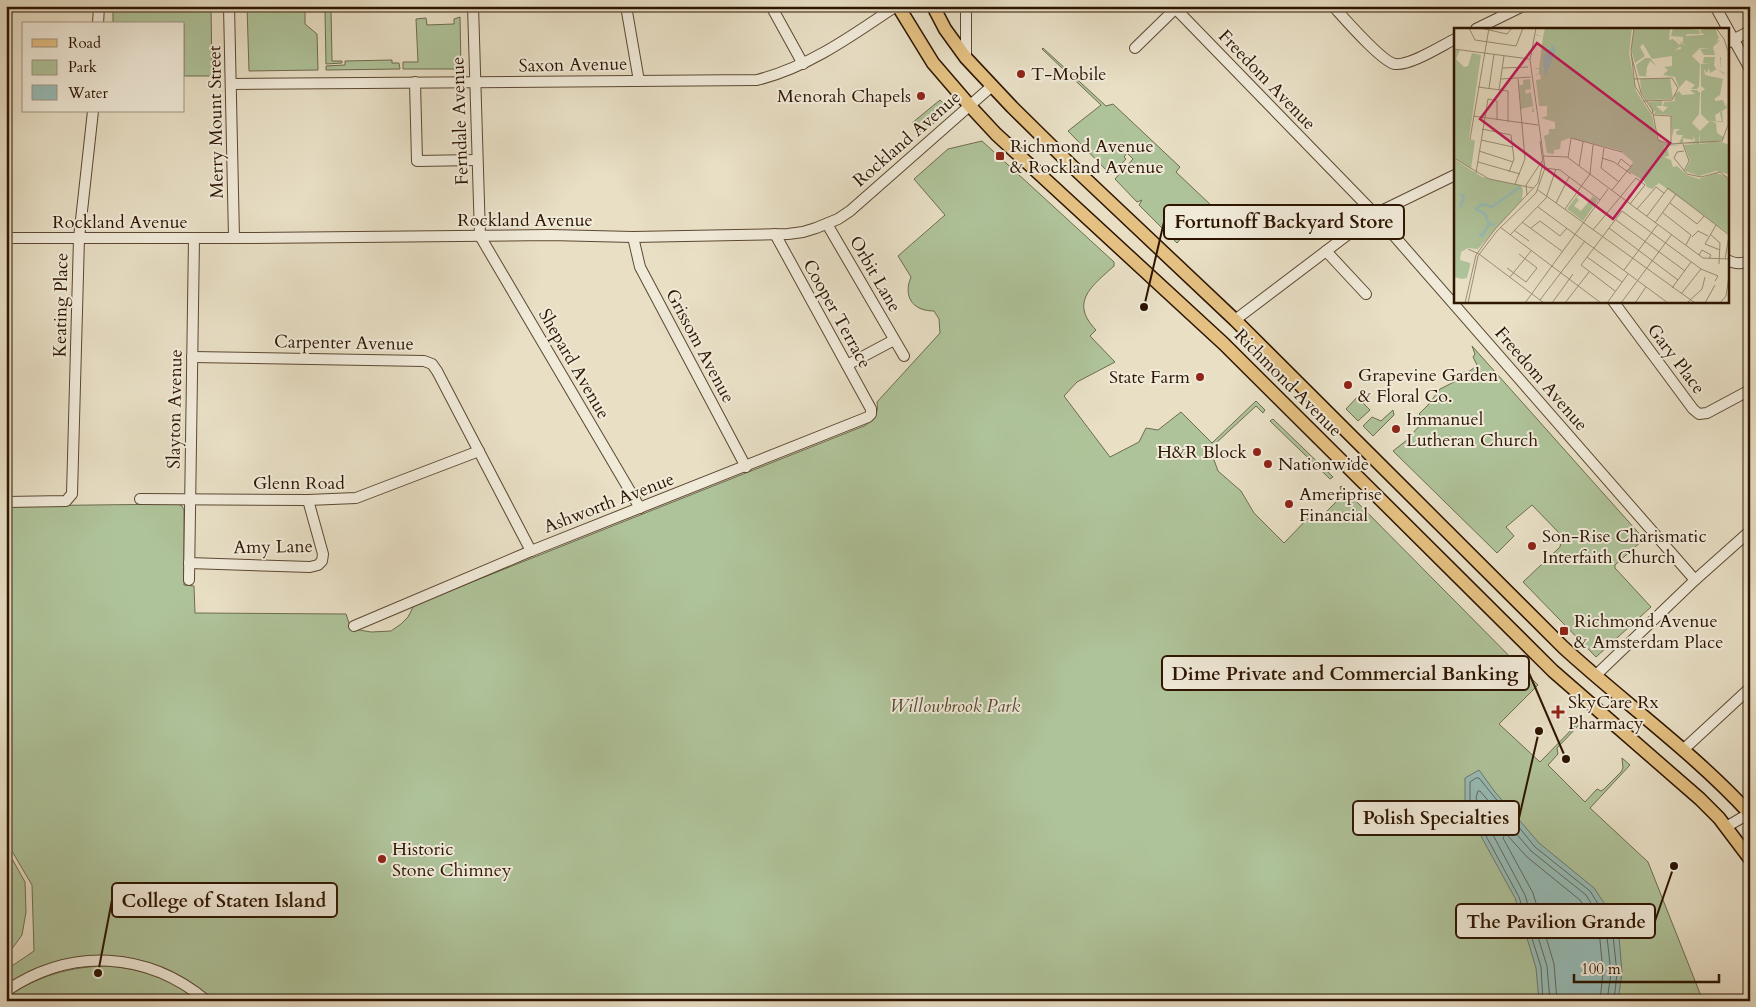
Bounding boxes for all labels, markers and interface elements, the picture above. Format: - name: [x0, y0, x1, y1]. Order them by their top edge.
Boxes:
- legend: [22, 22, 185, 112]
- street label: Freedom Avenue: [1213, 24, 1321, 136]
- inset map: [1454, 28, 1728, 302]
- text: Road: [68, 33, 101, 53]
- street label: Merry Mount Street: [202, 45, 230, 199]
- street label: Saxon Avenue: [518, 52, 628, 78]
- street label: Ferndale Avenue: [445, 56, 475, 186]
- text: Park: [68, 57, 97, 77]
- place label: T-Mobile: [1031, 62, 1106, 87]
- marker: T-Mobile: [1015, 68, 1027, 80]
- text: Water: [67, 83, 109, 103]
- place label: Menorah Chapels: [777, 84, 911, 109]
- street label: Rockland Avenue: [848, 85, 966, 193]
- marker: Menorah Chapels: [915, 90, 927, 102]
- place label: Richmond Avenue & Rockland Avenue: [1010, 134, 1164, 180]
- marker: Richmond Avenue & Rockland Avenue: [994, 150, 1006, 162]
- callout: Fortunoff Backyard Store: [1164, 205, 1404, 239]
- street label: Rockland Avenue: [457, 208, 593, 233]
- text: Fortunoff Backyard Store: [1174, 209, 1394, 235]
- street label: Rockland Avenue: [52, 210, 188, 235]
- street label: Orbit Lane: [843, 231, 907, 317]
- street label: Keating Place: [48, 252, 74, 358]
- street label: Cooper Terrace: [797, 255, 877, 373]
- street label: Grissom Avenue: [659, 284, 741, 408]
- street label: Shepard Avenue: [532, 304, 616, 424]
- street label: Gary Place: [1641, 319, 1711, 399]
- street label: Freedom Avenue: [1489, 321, 1593, 437]
- street label: Richmond Avenue: [1228, 323, 1348, 443]
- street label: Carpenter Avenue: [274, 329, 414, 357]
- street label: Slayton Avenue: [161, 349, 189, 469]
- place label: Grapevine Garden & Floral Co.: [1358, 363, 1499, 409]
- place label: State Farm: [1109, 365, 1191, 390]
- marker: State Farm: [1194, 371, 1206, 383]
- marker: Grapevine Garden & Floral Co.: [1342, 379, 1354, 391]
- place label: Immanuel Lutheran Church: [1406, 407, 1538, 453]
- marker: Immanuel Lutheran Church: [1390, 423, 1402, 435]
- place label: H&R Block: [1157, 440, 1247, 465]
- marker: H&R Block: [1251, 446, 1263, 458]
- place label: Nationwide: [1278, 452, 1369, 477]
- marker: Nationwide: [1262, 458, 1274, 470]
- street label: Ashworth Avenue: [540, 467, 678, 539]
- street label: Glenn Road: [253, 471, 345, 496]
- place label: Ameriprise Financial: [1299, 482, 1382, 528]
- marker: Ameriprise Financial: [1283, 498, 1295, 510]
- place label: Son-Rise Charismatic Interfaith Church: [1542, 524, 1707, 570]
- street label: Amy Lane: [233, 534, 313, 560]
- marker: Son-Rise Charismatic Interfaith Church: [1526, 540, 1538, 552]
- place label: Richmond Avenue & Amsterdam Place: [1574, 609, 1723, 655]
- marker: Richmond Avenue & Amsterdam Place: [1558, 625, 1570, 637]
- callout: Dime Private and Commercial Banking: [1162, 656, 1529, 690]
- text: Dime Private and Commercial Banking: [1172, 661, 1519, 687]
- place label: SkyCare Rx Pharmacy: [1568, 690, 1659, 736]
- park label: Willowbrook Park: [890, 694, 1020, 719]
- marker: SkyCare Rx Pharmacy: [1552, 706, 1564, 718]
- callout: Polish Specialties: [1353, 801, 1519, 835]
- text: Polish Specialties: [1363, 805, 1509, 831]
- place label: Historic Stone Chimney: [392, 837, 512, 883]
- marker: Historic Stone Chimney: [376, 853, 388, 865]
- callout: College of Staten Island: [112, 883, 337, 917]
- text: College of Staten Island: [122, 888, 327, 914]
- callout: The Pavilion Grande: [1456, 904, 1655, 938]
- text: The Pavilion Grande: [1466, 909, 1646, 935]
- scale bar: [1574, 952, 1718, 984]
- text: 100 m: [1581, 959, 1621, 979]

